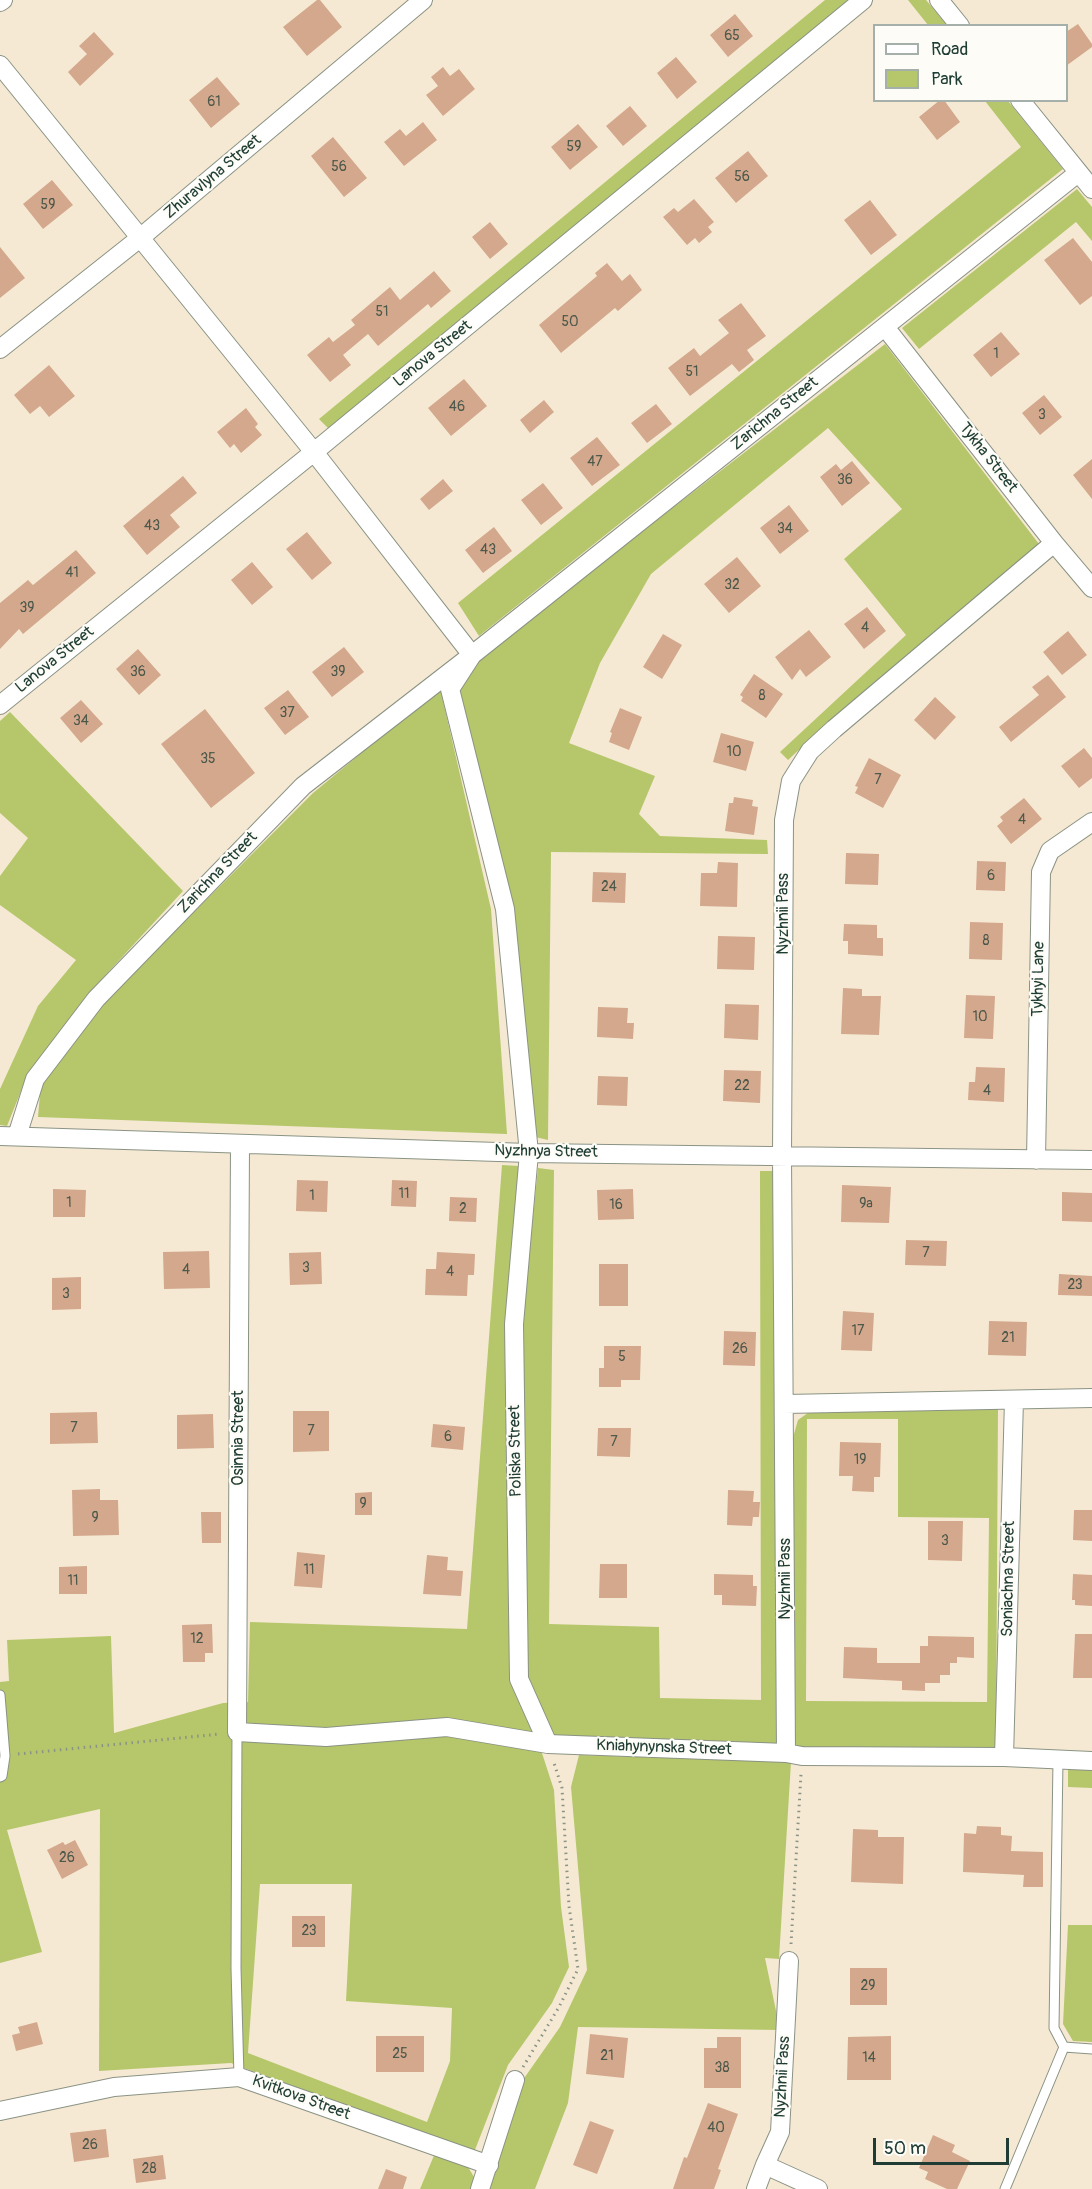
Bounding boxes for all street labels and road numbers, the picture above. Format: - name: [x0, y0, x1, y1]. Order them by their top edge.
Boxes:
- street label: Zhuravlyna Street: [161, 131, 265, 223]
- street label: Lanova Street: [390, 317, 476, 391]
- street label: Zarichna Street: [728, 373, 822, 455]
- street label: Tykha Street: [955, 419, 1021, 497]
- street label: Lanova Street: [12, 623, 98, 697]
- street label: Zarichna Street: [174, 828, 262, 918]
- street label: Nyzhnii Pass: [774, 873, 794, 955]
- street label: Tykhyi Lane: [1029, 941, 1049, 1017]
- street label: Nyzhnya Street: [494, 1141, 598, 1163]
- street label: Osinnia Street: [229, 1390, 249, 1486]
- street label: Poliska Street: [506, 1405, 526, 1497]
- street label: Soniachna Street: [998, 1521, 1020, 1637]
- street label: Nyzhnii Pass: [776, 1538, 796, 1620]
- street label: Kniahynynska Street: [596, 1736, 732, 1760]
- street label: Nyzhnii Pass: [771, 2036, 795, 2118]
- street label: Kvitkova Street: [249, 2071, 353, 2125]

